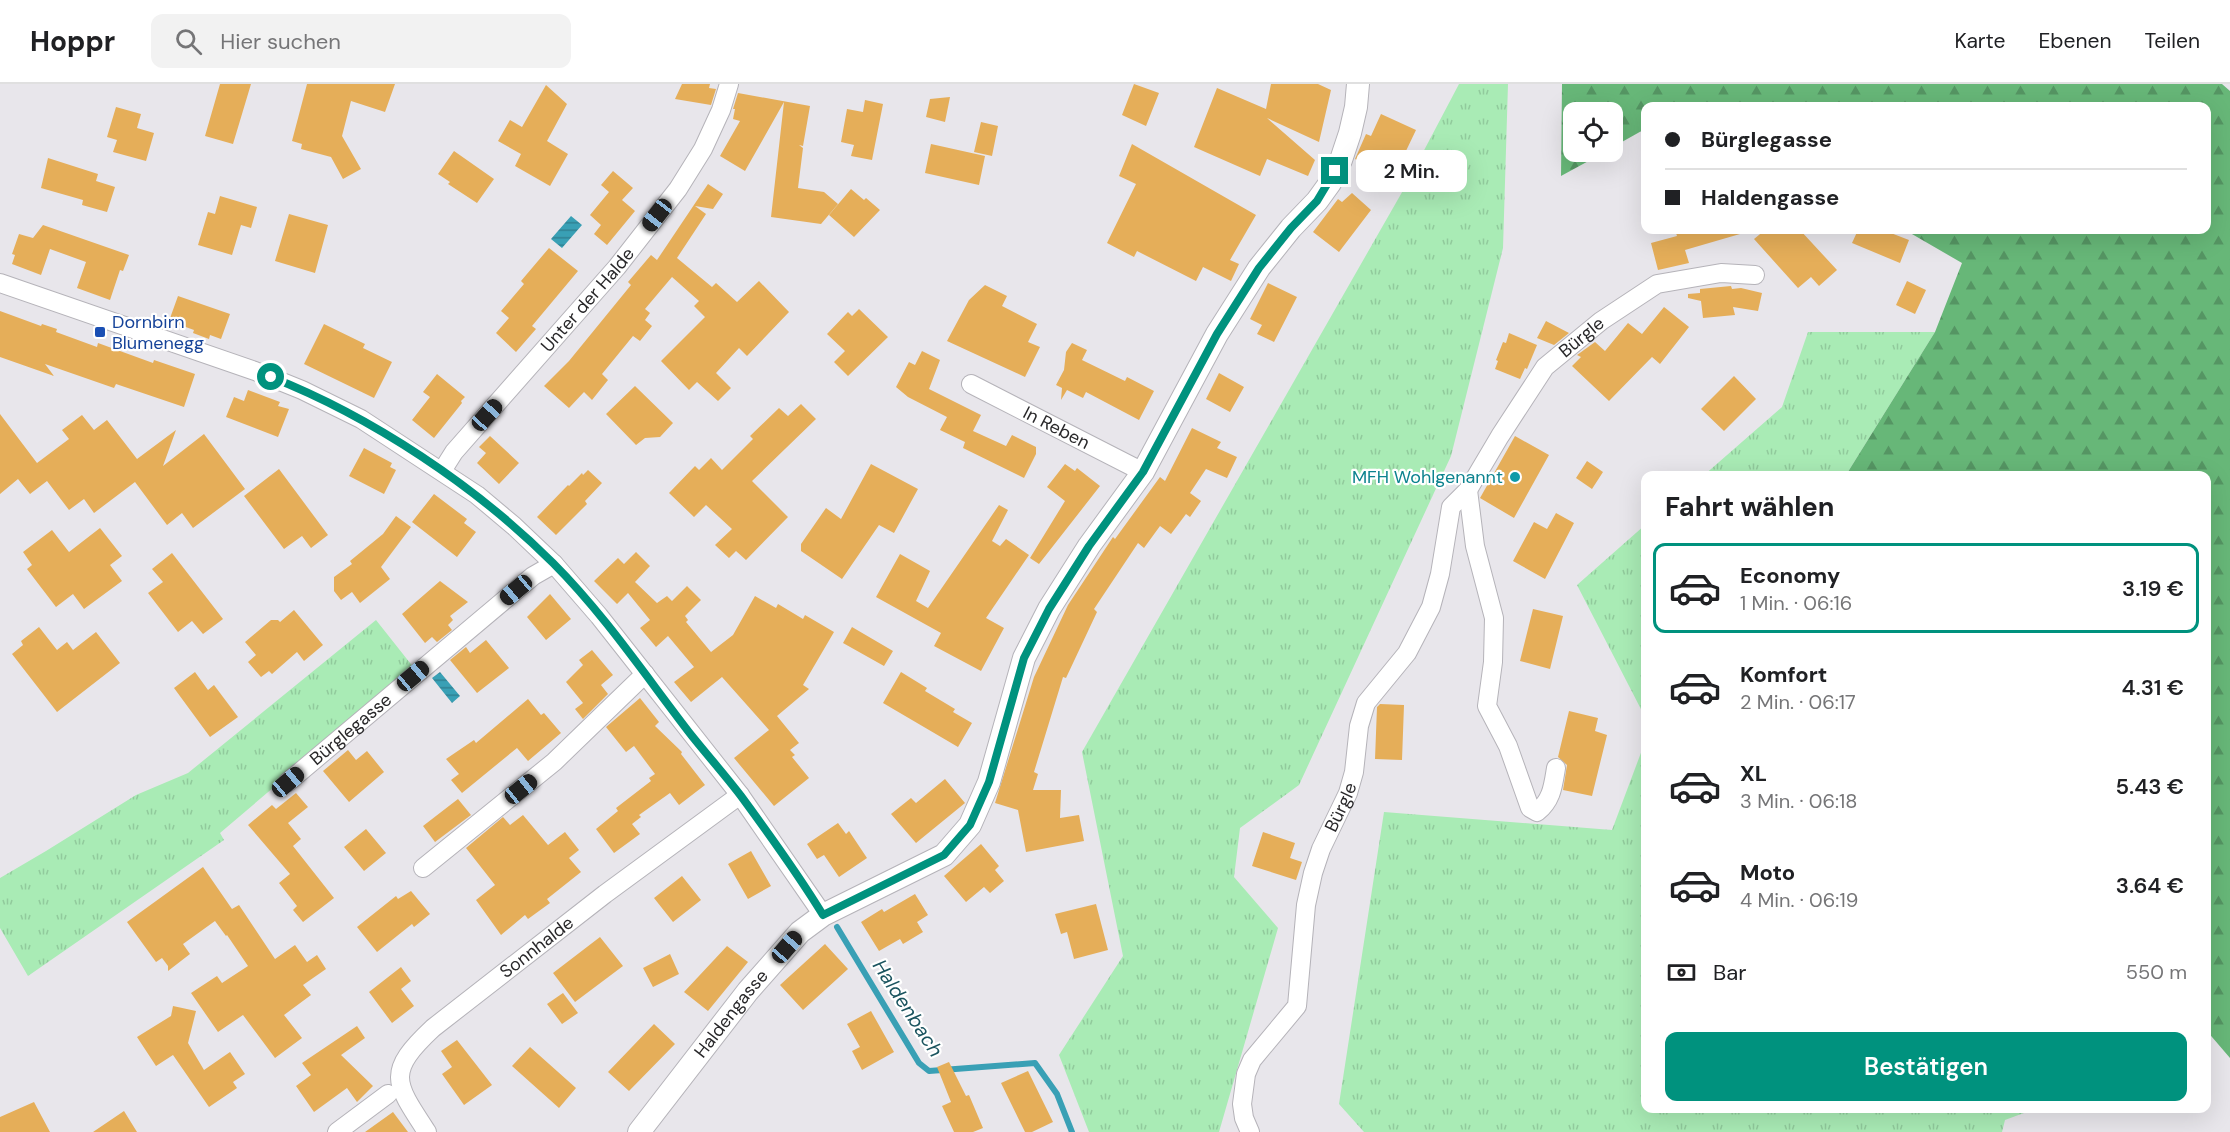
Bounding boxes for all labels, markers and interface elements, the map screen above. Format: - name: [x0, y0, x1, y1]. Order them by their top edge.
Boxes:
- search box: [151, 14, 571, 68]
- text: Hoppr: [30, 23, 115, 60]
- icon: search: [172, 25, 205, 58]
- text: Hier suchen: [220, 27, 341, 56]
- text: Karte: [1955, 27, 2005, 55]
- text: Ebenen: [2038, 27, 2111, 55]
- text: Teilen: [2144, 27, 2200, 55]
- map controls: [1563, 102, 1623, 162]
- button: locate: [1563, 102, 1623, 162]
- text: Bürglegasse: [1701, 125, 1832, 154]
- callout: 2 Min.: [1356, 150, 1467, 192]
- route end: [1321, 157, 1348, 184]
- text: 2 Min.: [1384, 158, 1439, 184]
- text: Haldengasse: [1701, 183, 1839, 212]
- car: [639, 195, 675, 235]
- street label: Unter der Halde: [535, 243, 640, 357]
- place label: Dornbirn Blumenegg: [112, 310, 204, 355]
- street label: Bürgle: [1554, 311, 1609, 363]
- marker: Dornbirn Blumenegg: [93, 325, 107, 339]
- route start: [257, 363, 284, 390]
- car: [468, 396, 506, 434]
- street label: In Reben: [1019, 401, 1094, 455]
- place label: MFH Wohlgenannt: [1352, 465, 1503, 489]
- marker: MFH Wohlgenannt: [1508, 470, 1522, 484]
- text: Fahrt wählen: [1665, 489, 1835, 524]
- icon: car: [1668, 561, 1722, 615]
- text: Economy: [1740, 561, 1840, 590]
- car: [496, 572, 536, 608]
- text: 3.19 €: [2122, 574, 2184, 603]
- text: 1 Min. · 06:16: [1740, 590, 1852, 616]
- car: [393, 658, 433, 694]
- icon: car: [1668, 660, 1722, 714]
- text: Komfort: [1740, 660, 1827, 689]
- text: 4.31 €: [2122, 673, 2184, 702]
- street label: Bürglegasse: [305, 688, 397, 771]
- text: 2 Min. · 06:17: [1740, 689, 1856, 715]
- icon: car: [1668, 759, 1722, 813]
- text: XL: [1740, 759, 1767, 788]
- car: [268, 764, 308, 800]
- car: [501, 771, 541, 807]
- text: 5.43 €: [2115, 772, 2184, 801]
- street label: Bürgle: [1319, 780, 1362, 836]
- text: 3 Min. · 06:18: [1740, 788, 1857, 814]
- icon: car: [1668, 858, 1722, 912]
- text: Moto: [1740, 858, 1795, 887]
- text: 3.64 €: [2116, 871, 2184, 900]
- text: 4 Min. · 06:19: [1740, 887, 1858, 913]
- street label: Sonnhalde: [495, 911, 579, 984]
- car: [768, 928, 806, 966]
- water label: Haldenbach: [867, 954, 949, 1062]
- icon: cash: [1665, 956, 1698, 989]
- text: Bar: [1713, 958, 1746, 987]
- text: 550 m: [2126, 959, 2187, 985]
- street label: Haldengasse: [689, 964, 773, 1063]
- button: Bestätigen: [1665, 1032, 2187, 1101]

